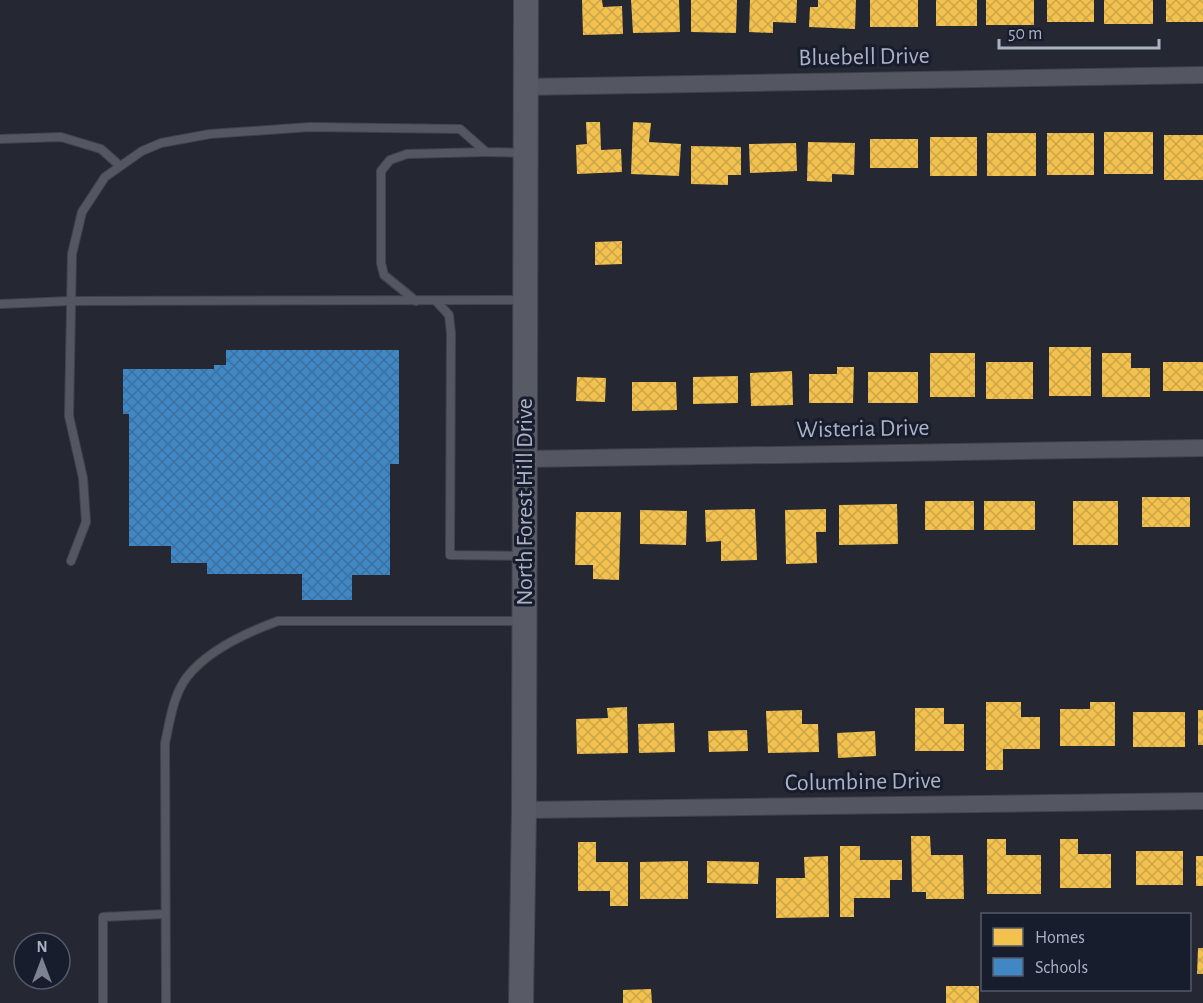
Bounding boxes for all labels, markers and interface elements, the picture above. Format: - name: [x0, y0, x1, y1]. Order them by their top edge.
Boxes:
- scale bar: [999, 12, 1160, 50]
- text: 50 m: [1008, 25, 1042, 43]
- street label: Bluebell Drive: [798, 44, 930, 70]
- street label: North Forest Hill Drive: [513, 398, 537, 606]
- street label: Wisteria Drive: [796, 416, 930, 442]
- street label: Columbine Drive: [785, 769, 941, 795]
- legend: [981, 913, 1191, 991]
- text: Homes: [1035, 929, 1085, 947]
- north arrow: [12, 931, 72, 991]
- text: N: [36, 939, 48, 955]
- text: Schools: [1035, 959, 1088, 977]

